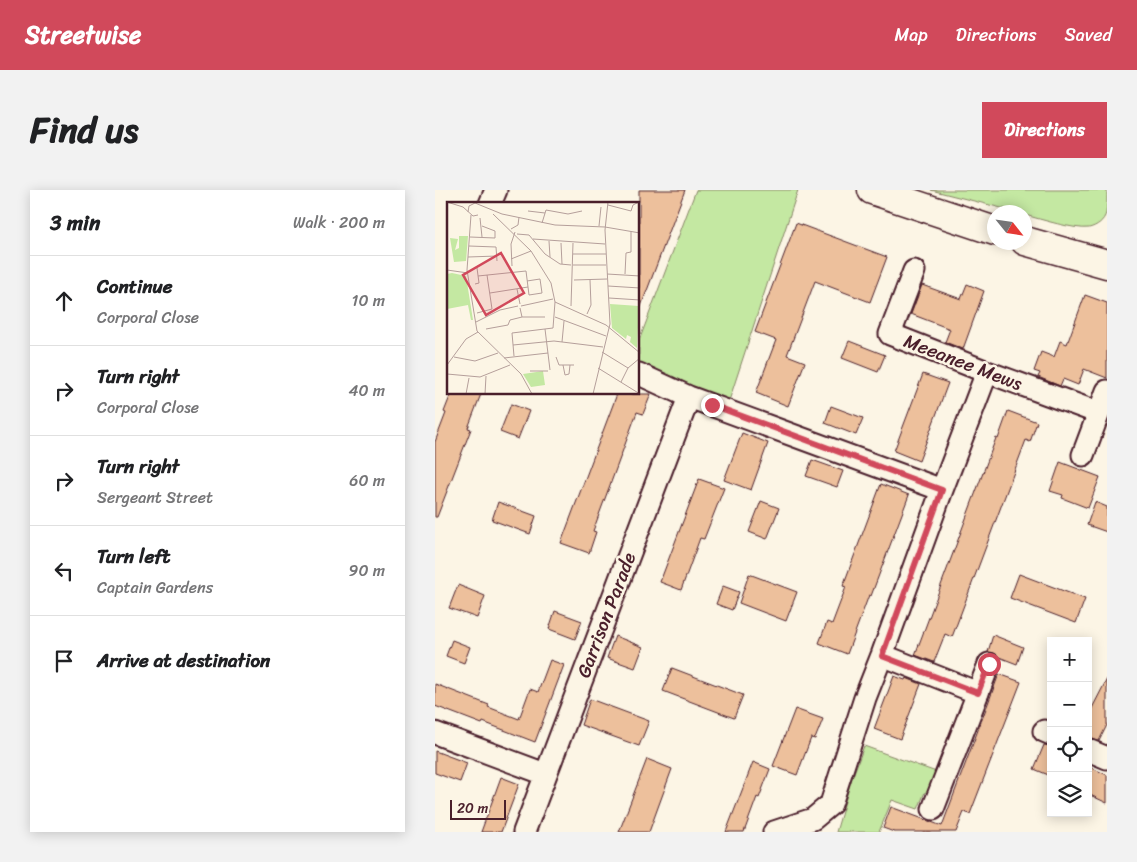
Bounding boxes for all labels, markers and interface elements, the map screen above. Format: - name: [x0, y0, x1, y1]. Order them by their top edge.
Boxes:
- text: Streetwise: [25, 14, 141, 56]
- text: Map: [895, 19, 928, 51]
- text: Directions: [956, 19, 1037, 51]
- text: Saved: [1065, 19, 1112, 51]
- text: Find us: [30, 99, 138, 161]
- button: Directions: [982, 102, 1107, 158]
- inset map: [447, 202, 640, 395]
- text: 3 min: [50, 204, 100, 242]
- north arrow: [987, 205, 1032, 250]
- text: Walk · 200 m: [293, 208, 385, 237]
- text: Continue: [97, 270, 173, 303]
- text: 10 m: [352, 286, 385, 315]
- icon: ahead: [50, 287, 78, 315]
- text: Corporal Close: [97, 303, 199, 332]
- street label: Meeanee Mews: [899, 324, 1027, 400]
- text: Turn right: [97, 360, 179, 393]
- text: 40 m: [348, 376, 385, 405]
- icon: right: [50, 377, 78, 405]
- text: Corporal Close: [97, 393, 199, 422]
- route end: [701, 394, 724, 417]
- text: Turn right: [97, 450, 179, 483]
- text: 60 m: [349, 466, 385, 495]
- icon: right: [50, 467, 78, 495]
- text: Sergeant Street: [97, 483, 213, 512]
- text: Turn left: [97, 540, 170, 573]
- street label: Garrison Parade: [567, 547, 645, 683]
- text: 90 m: [349, 556, 385, 585]
- icon: left: [50, 557, 78, 585]
- text: Captain Gardens: [97, 573, 213, 602]
- map controls: [1047, 637, 1092, 817]
- button: +: [1047, 637, 1092, 682]
- text: Arrive at destination: [97, 644, 270, 677]
- icon: arrive: [50, 647, 78, 675]
- route start: [978, 653, 1001, 676]
- button: −: [1047, 682, 1092, 727]
- button: locate: [1047, 727, 1092, 772]
- button: layers: [1047, 772, 1092, 817]
- text: 20 m: [457, 796, 488, 821]
- scale bar: [450, 797, 506, 820]

